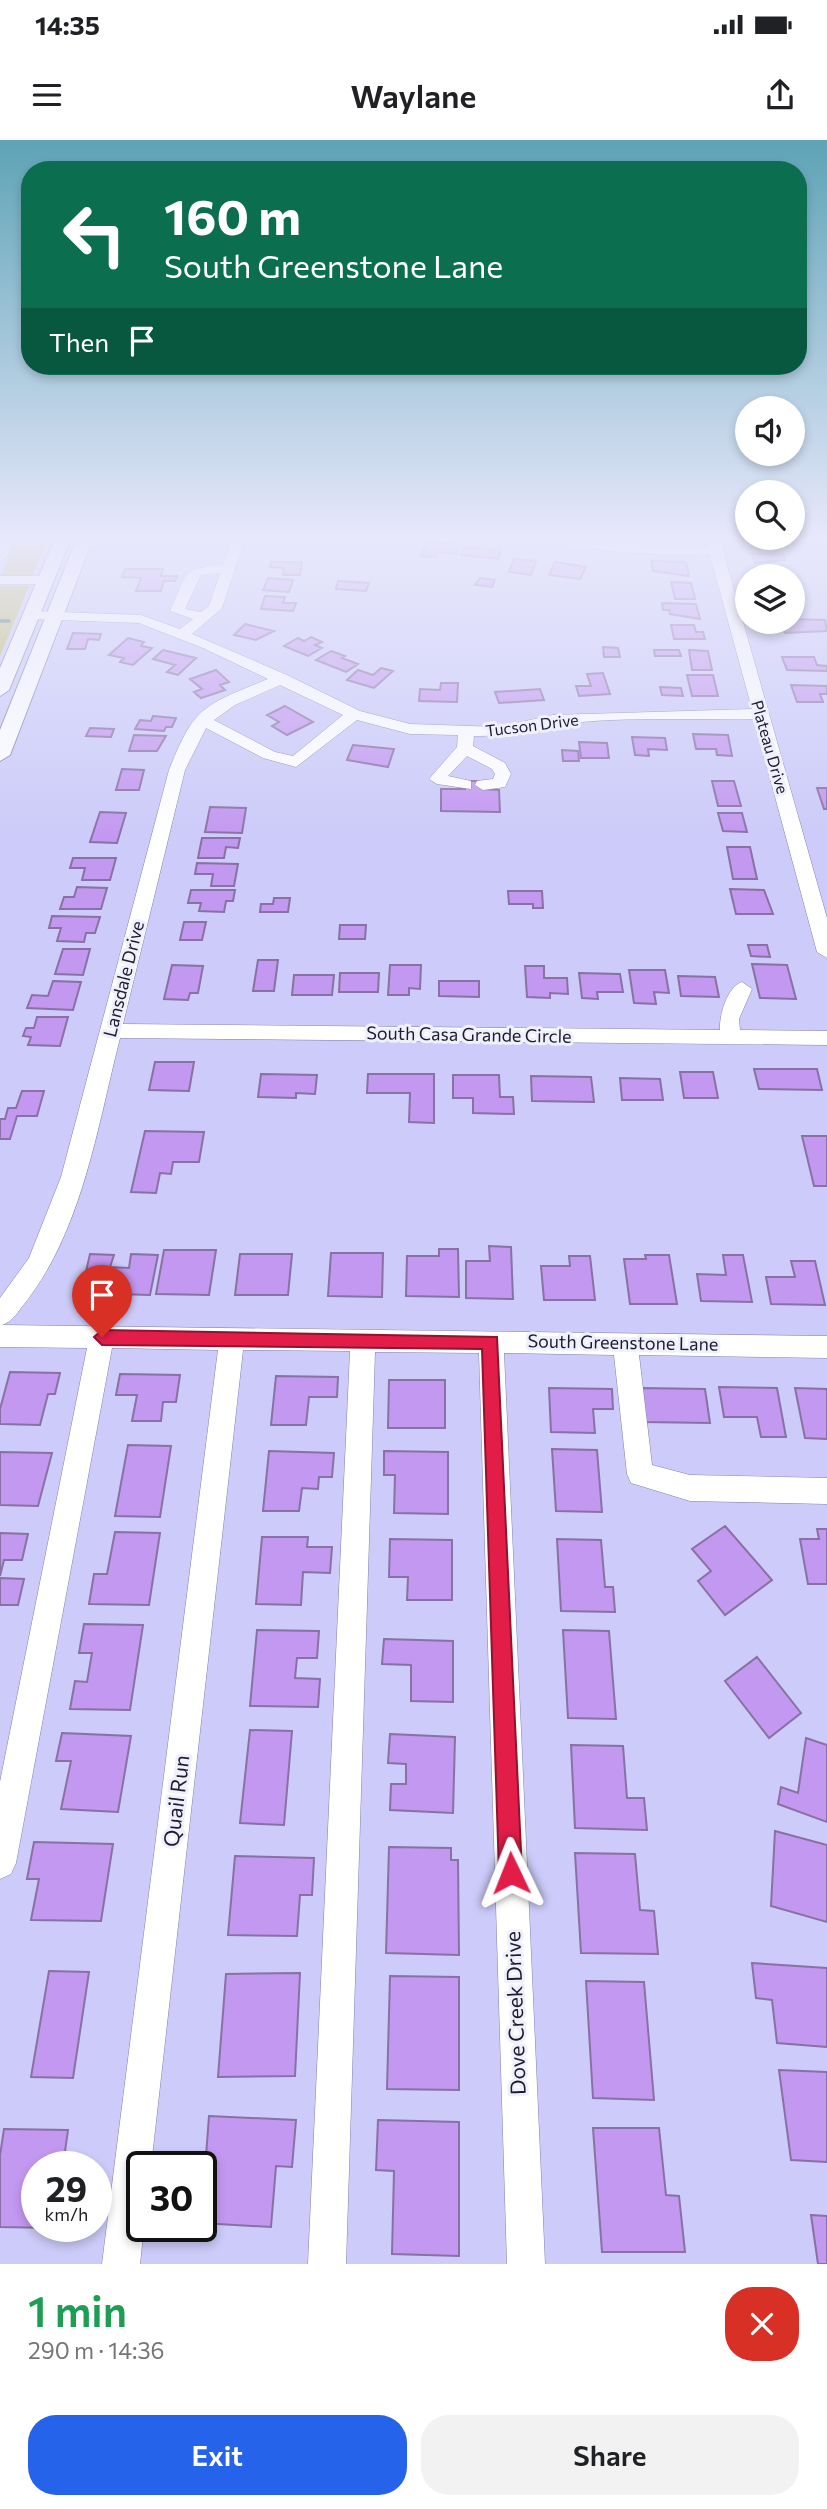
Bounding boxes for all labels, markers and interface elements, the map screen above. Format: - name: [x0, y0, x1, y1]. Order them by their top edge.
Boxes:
- text: 14:35: [35, 9, 100, 40]
- text: Waylane: [351, 75, 476, 115]
- icon: menu: [28, 76, 66, 114]
- icon: share: [761, 76, 799, 114]
- text: 160 m: [164, 185, 301, 245]
- icon: left: [49, 189, 140, 280]
- text: South Greenstone Lane: [164, 245, 503, 285]
- icon: arrive: [123, 322, 161, 360]
- text: Then: [49, 326, 109, 357]
- map controls: [735, 396, 805, 634]
- button: sound: [735, 396, 805, 466]
- button: search: [735, 480, 805, 550]
- button: layers: [735, 564, 805, 634]
- street label: Plateau Drive: [748, 698, 793, 796]
- street label: Tucson Drive: [484, 709, 579, 740]
- street label: Lansdale Drive: [98, 918, 148, 1039]
- street label: South Casa Grande Circle: [366, 1021, 572, 1047]
- pin: [72, 1265, 132, 1337]
- icon: arrive: [83, 1276, 121, 1314]
- street label: South Greenstone Lane: [527, 1329, 719, 1355]
- street label: Quail Run: [157, 1753, 194, 1848]
- position arrow: [474, 1836, 548, 1910]
- street label: Dove Creek Drive: [499, 1931, 530, 2095]
- speed limit sign: 30: [126, 2151, 217, 2242]
- text: 29: [46, 2166, 87, 2209]
- text: km/h: [45, 2203, 88, 2225]
- text: 1 min: [28, 2284, 127, 2336]
- button: close: [725, 2287, 799, 2361]
- text: 290 m · 14:36: [28, 2336, 165, 2364]
- button: Exit: [28, 2415, 407, 2495]
- button: Share: [421, 2415, 799, 2495]

